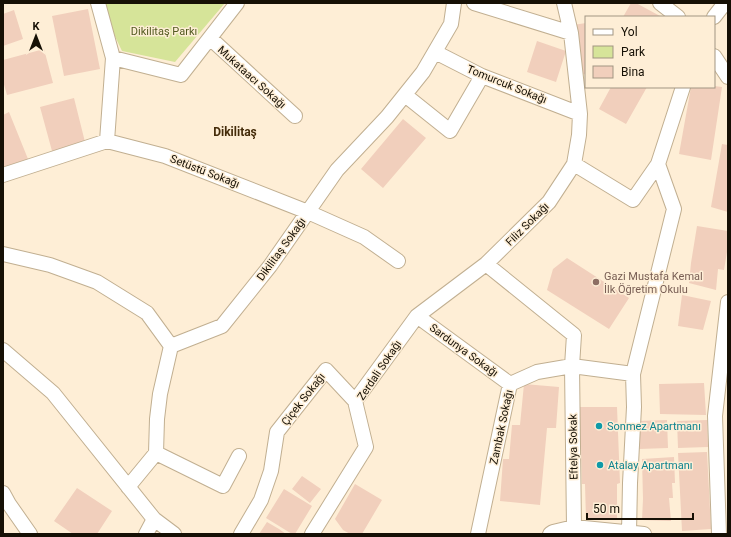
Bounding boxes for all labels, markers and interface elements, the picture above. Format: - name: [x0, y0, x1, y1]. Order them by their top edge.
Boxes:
- north arrow: [16, 16, 56, 56]
- legend: [585, 16, 715, 88]
- text: K: [33, 20, 41, 33]
- park label: Dikilitaş Parkı: [131, 25, 197, 38]
- text: Yol: [621, 25, 638, 39]
- street label: Mukataacı Sokağı: [215, 43, 288, 111]
- text: Park: [621, 45, 646, 59]
- street label: Tomurcuk Sokağı: [465, 63, 549, 106]
- text: Bina: [621, 65, 645, 79]
- district label: Dikilitaş: [213, 125, 257, 139]
- street label: Setüstü Sokağı: [168, 152, 241, 191]
- street label: Filiz Sokağı: [503, 200, 552, 249]
- street label: Dikilitaş Sokağı: [254, 215, 309, 283]
- place label: Gazi Mustafa Kemal İlk Öğretim Okulu: [604, 270, 703, 296]
- marker: Gazi Mustafa Kemal İlk Öğretim Okulu: [591, 277, 601, 287]
- street label: Sardunya Sokağı: [427, 321, 501, 380]
- street label: Zerdali Sokağı: [355, 338, 404, 403]
- street label: Çiçek Sokağı: [279, 370, 328, 428]
- street label: Zambak Sokağı: [487, 389, 516, 466]
- street label: Eftelya Sokak: [566, 414, 581, 480]
- place label: Sonmez Apartmanı: [607, 420, 701, 433]
- marker: Sonmez Apartmanı: [594, 421, 604, 431]
- place label: Atalay Apartmanı: [608, 459, 693, 472]
- marker: Atalay Apartmanı: [595, 460, 605, 470]
- scale bar: [587, 495, 693, 521]
- text: 50 m: [593, 502, 620, 516]

